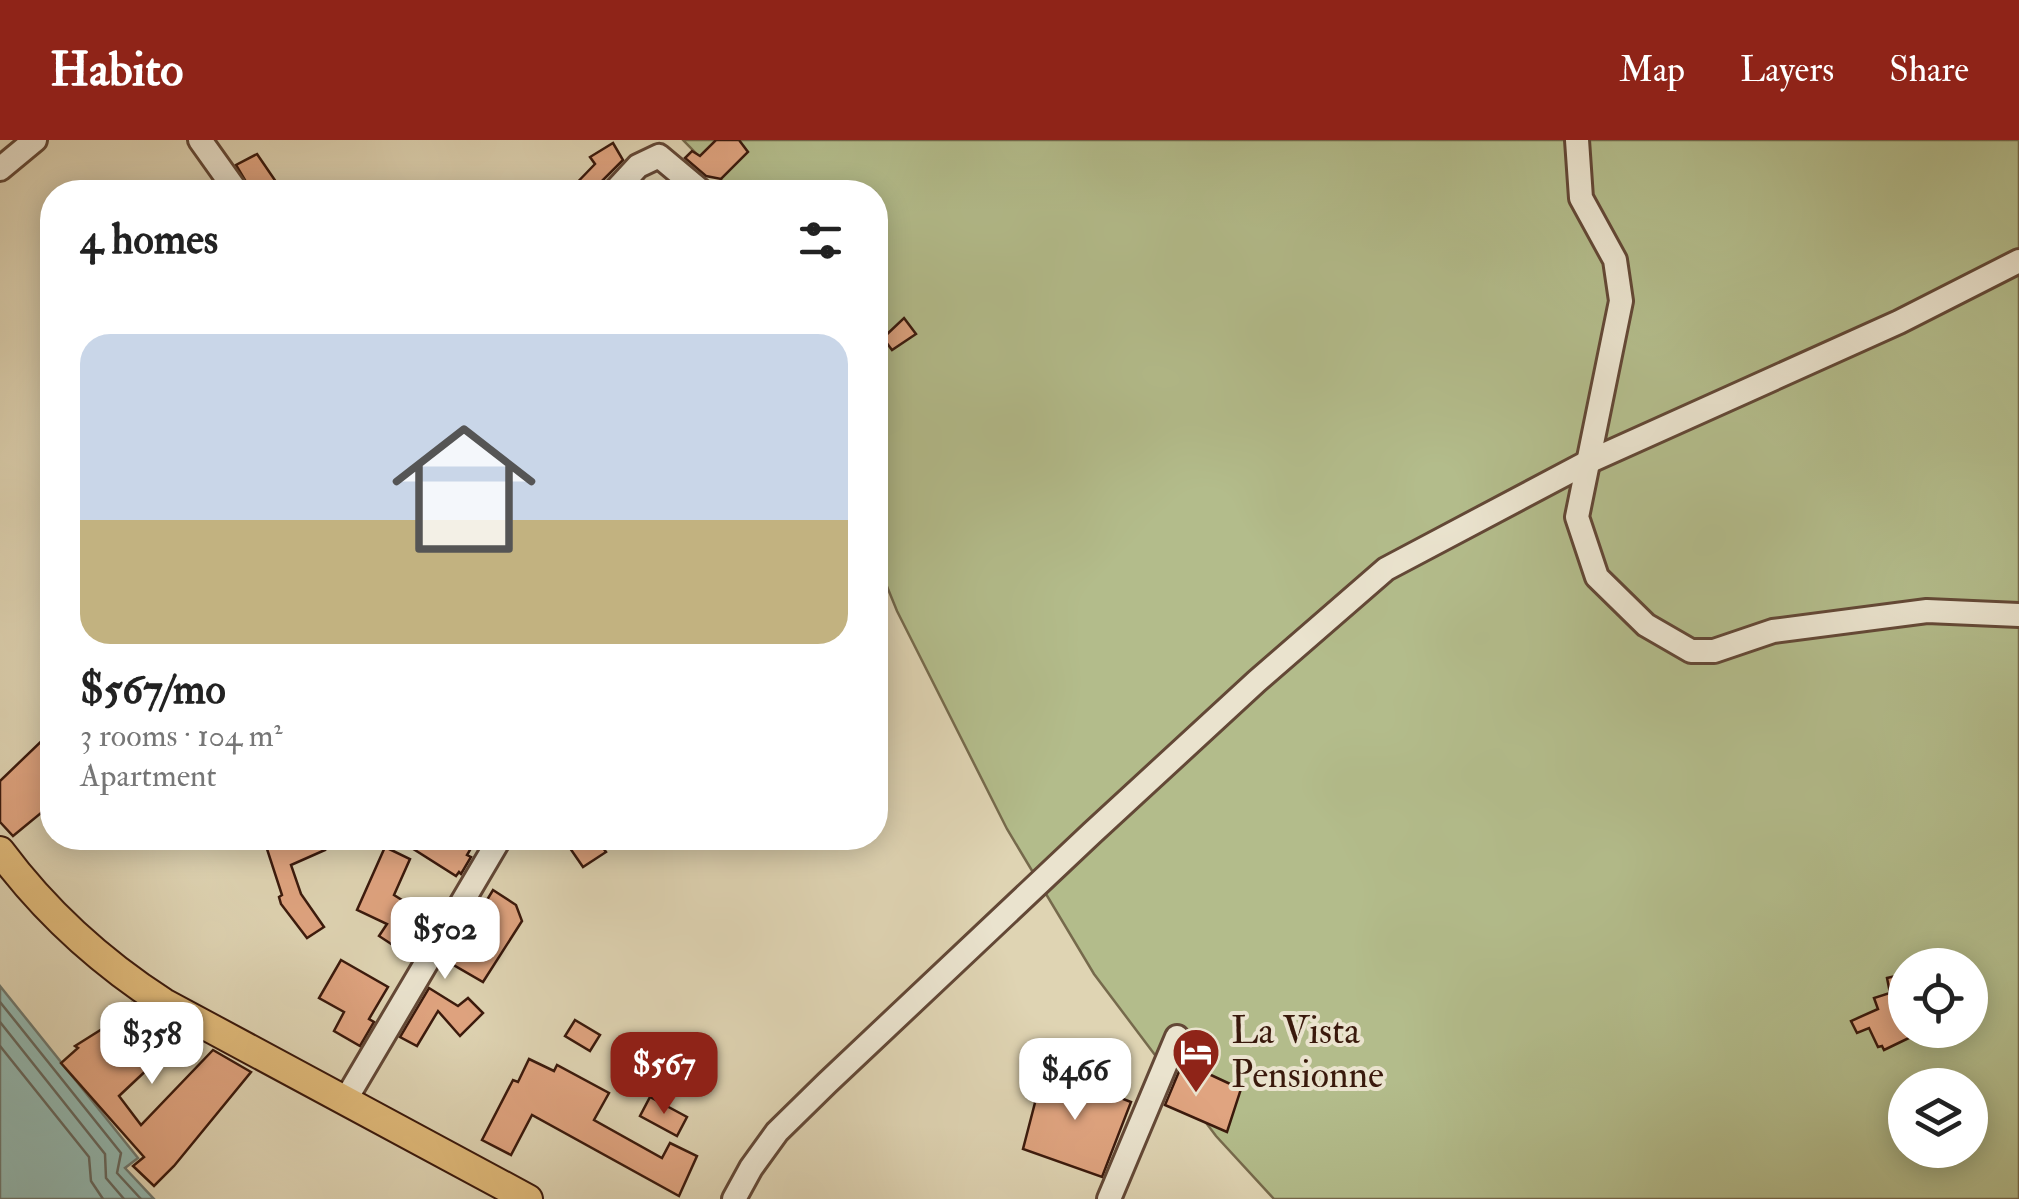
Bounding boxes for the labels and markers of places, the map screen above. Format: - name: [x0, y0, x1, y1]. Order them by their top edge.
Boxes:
- pin: $502: [386, 897, 504, 982]
- pin: $358: [93, 1002, 211, 1087]
- place label: La Vista Pensionne: [1231, 1007, 1384, 1099]
- hotel icon: La Vista Pensionne: [1170, 1026, 1222, 1094]
- pin: $567: [605, 1032, 723, 1117]
- pin: $466: [1016, 1038, 1134, 1123]

